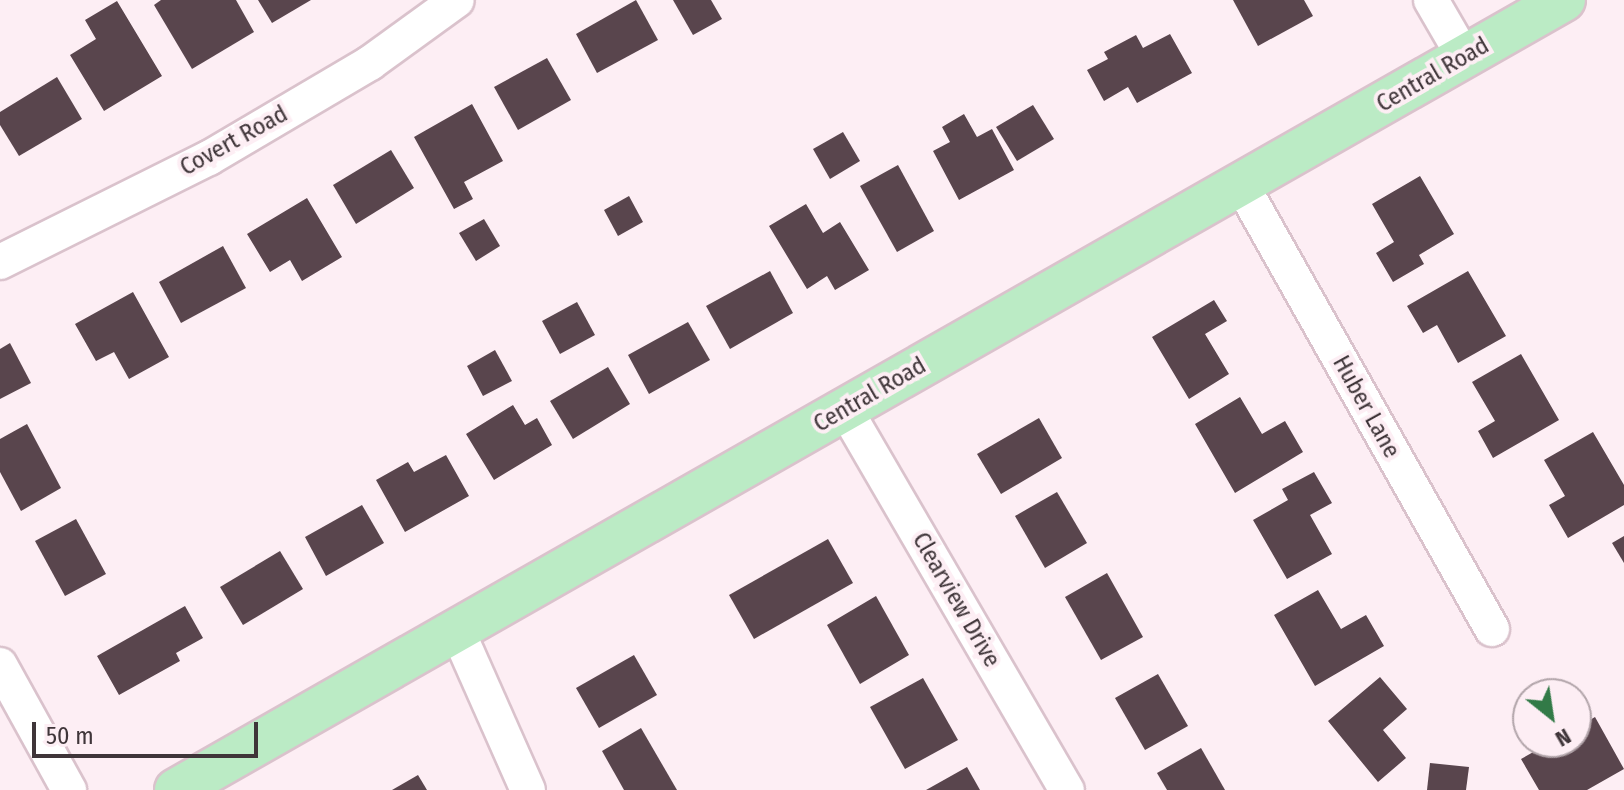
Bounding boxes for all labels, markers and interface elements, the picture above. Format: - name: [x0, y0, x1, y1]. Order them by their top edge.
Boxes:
- street label: Central Road: [1372, 31, 1494, 119]
- street label: Covert Road: [175, 100, 293, 182]
- street label: Central Road: [809, 351, 931, 439]
- street label: Huber Lane: [1326, 351, 1406, 463]
- street label: Clearview Drive: [906, 528, 1006, 672]
- north arrow: [1512, 678, 1592, 758]
- scale bar: [36, 706, 262, 756]
- text: 50 m: [46, 722, 94, 750]
- text: N: [1551, 722, 1576, 752]

